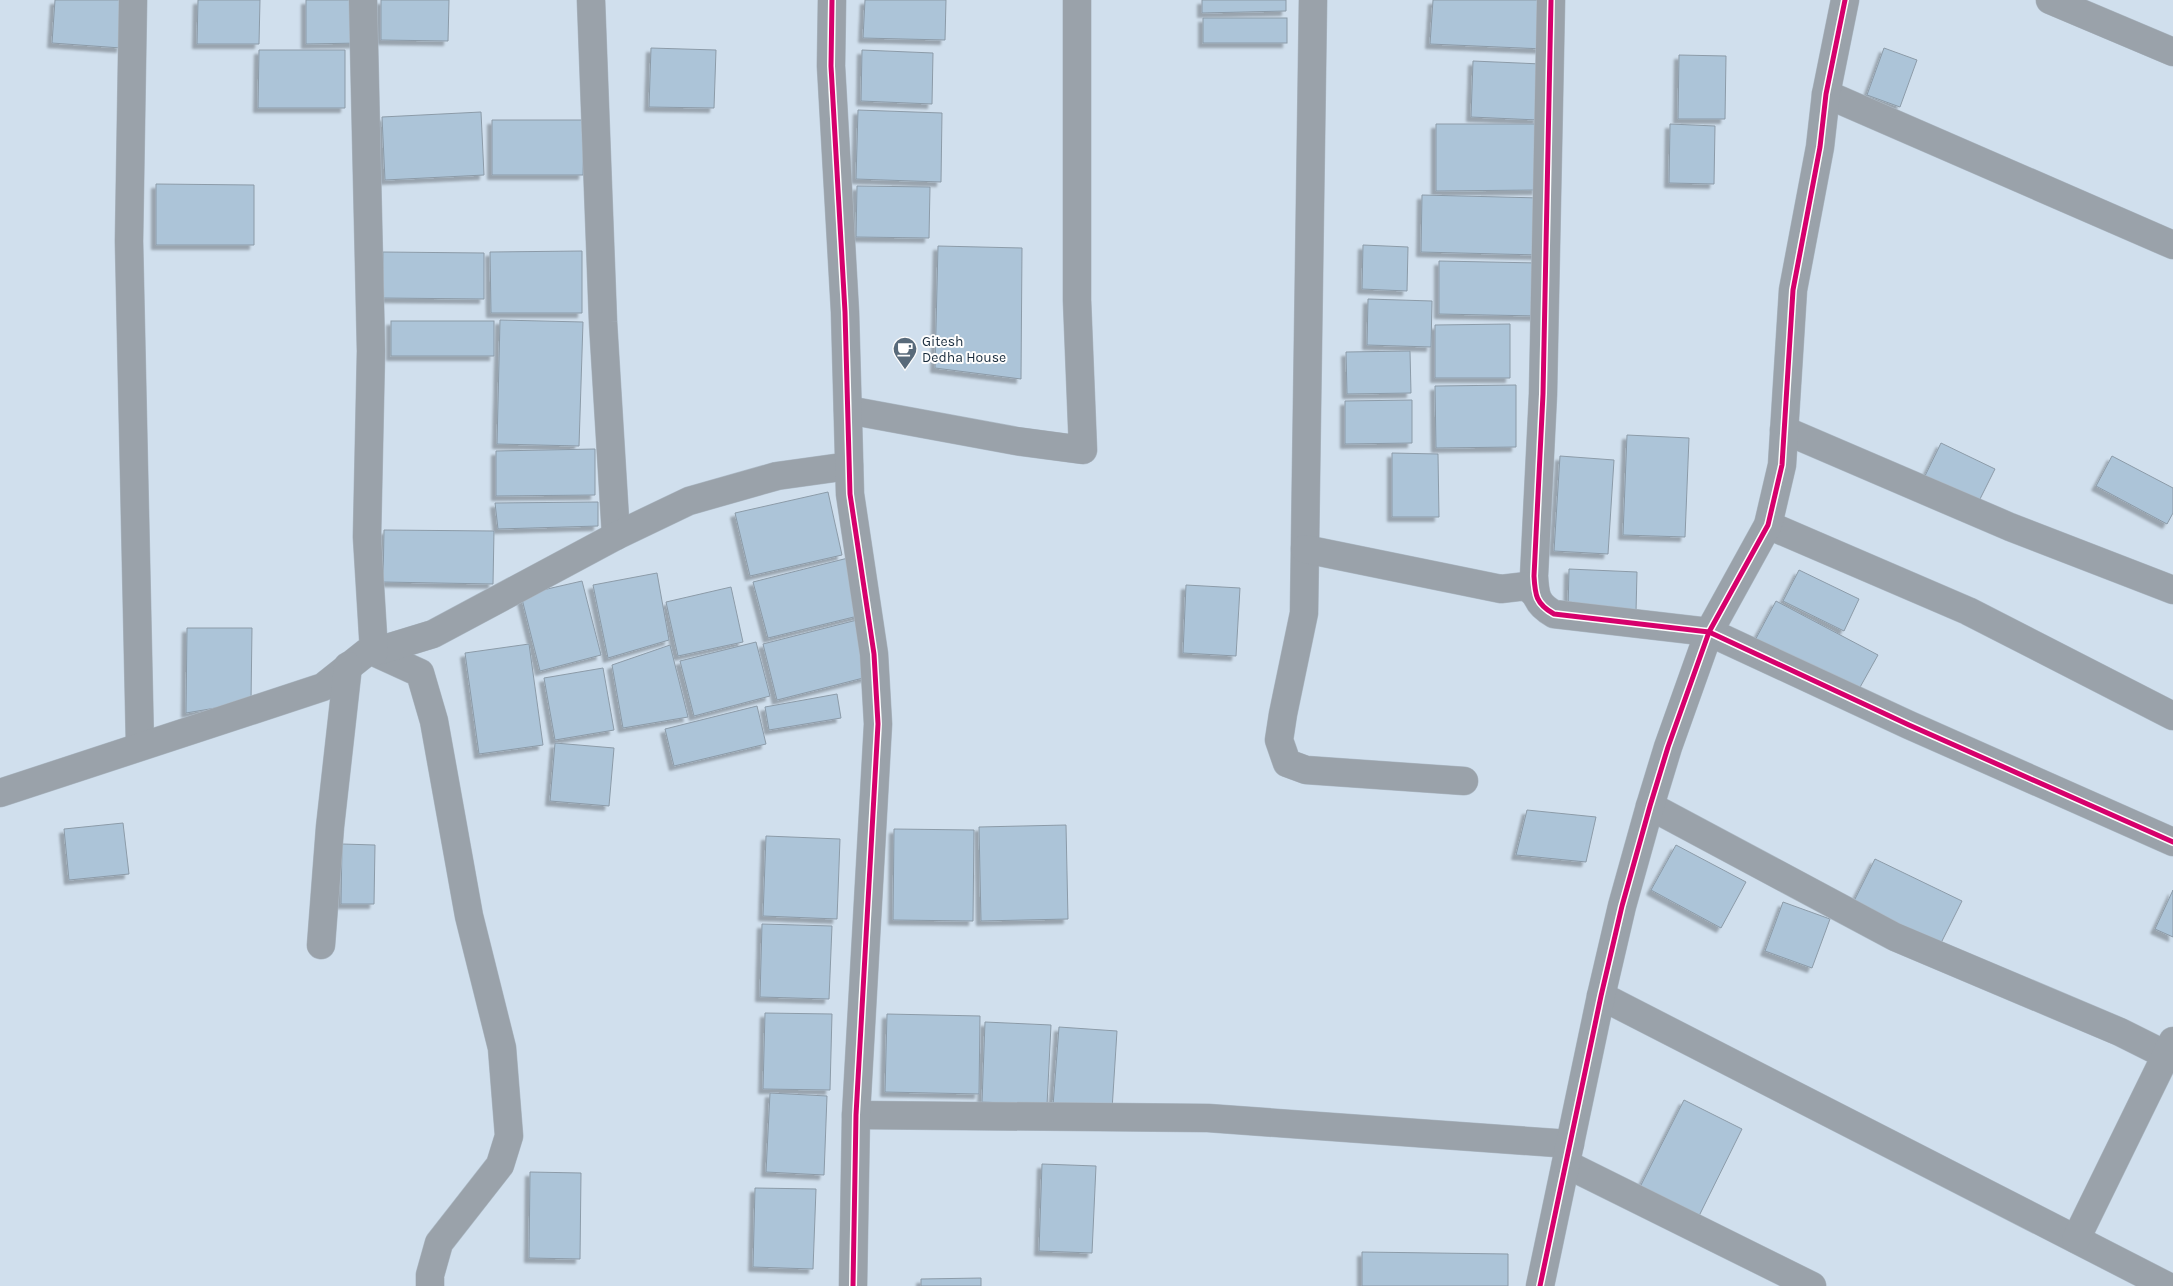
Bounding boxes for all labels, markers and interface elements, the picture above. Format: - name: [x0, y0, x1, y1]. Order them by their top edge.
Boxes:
- place label: Gitesh Dedha House: [922, 333, 1006, 366]
- cafe icon: Gitesh Dedha House: [892, 336, 918, 370]

